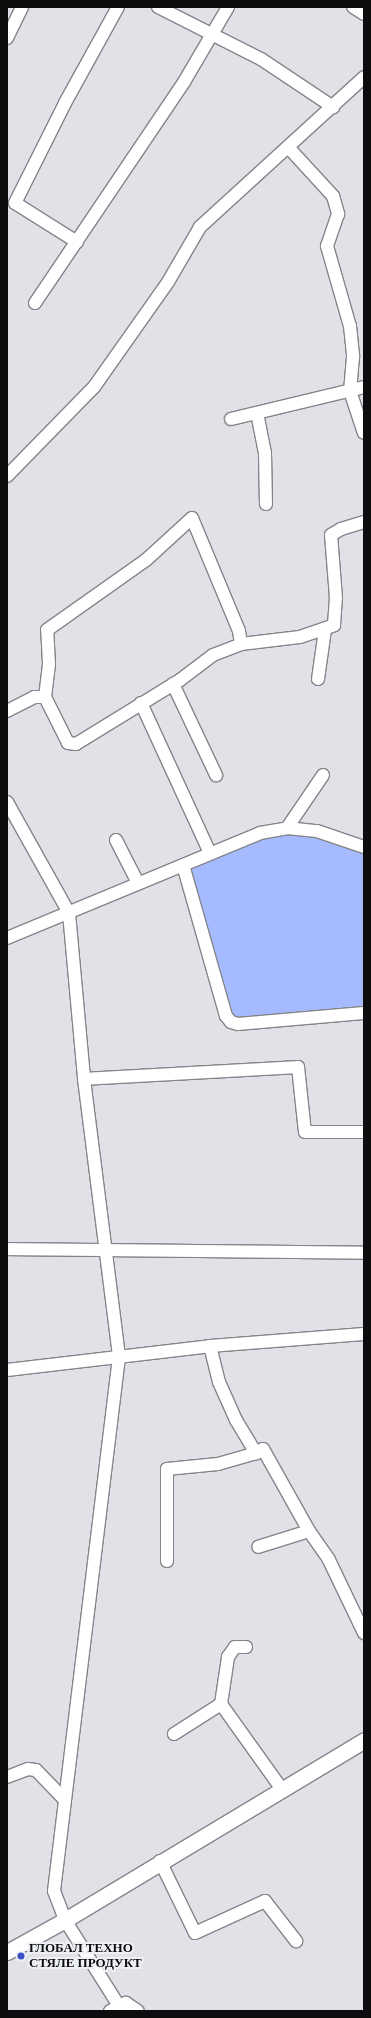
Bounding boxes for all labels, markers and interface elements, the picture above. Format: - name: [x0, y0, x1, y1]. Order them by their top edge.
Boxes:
- place label: ГЛОБАЛ ТЕХНО СТЯЛЕ ПРОДУКТ: [29, 1941, 142, 1972]
- marker: ГЛОБАЛ ТЕХНО СТЯЛЕ ПРОДУКТ: [16, 1951, 26, 1961]

